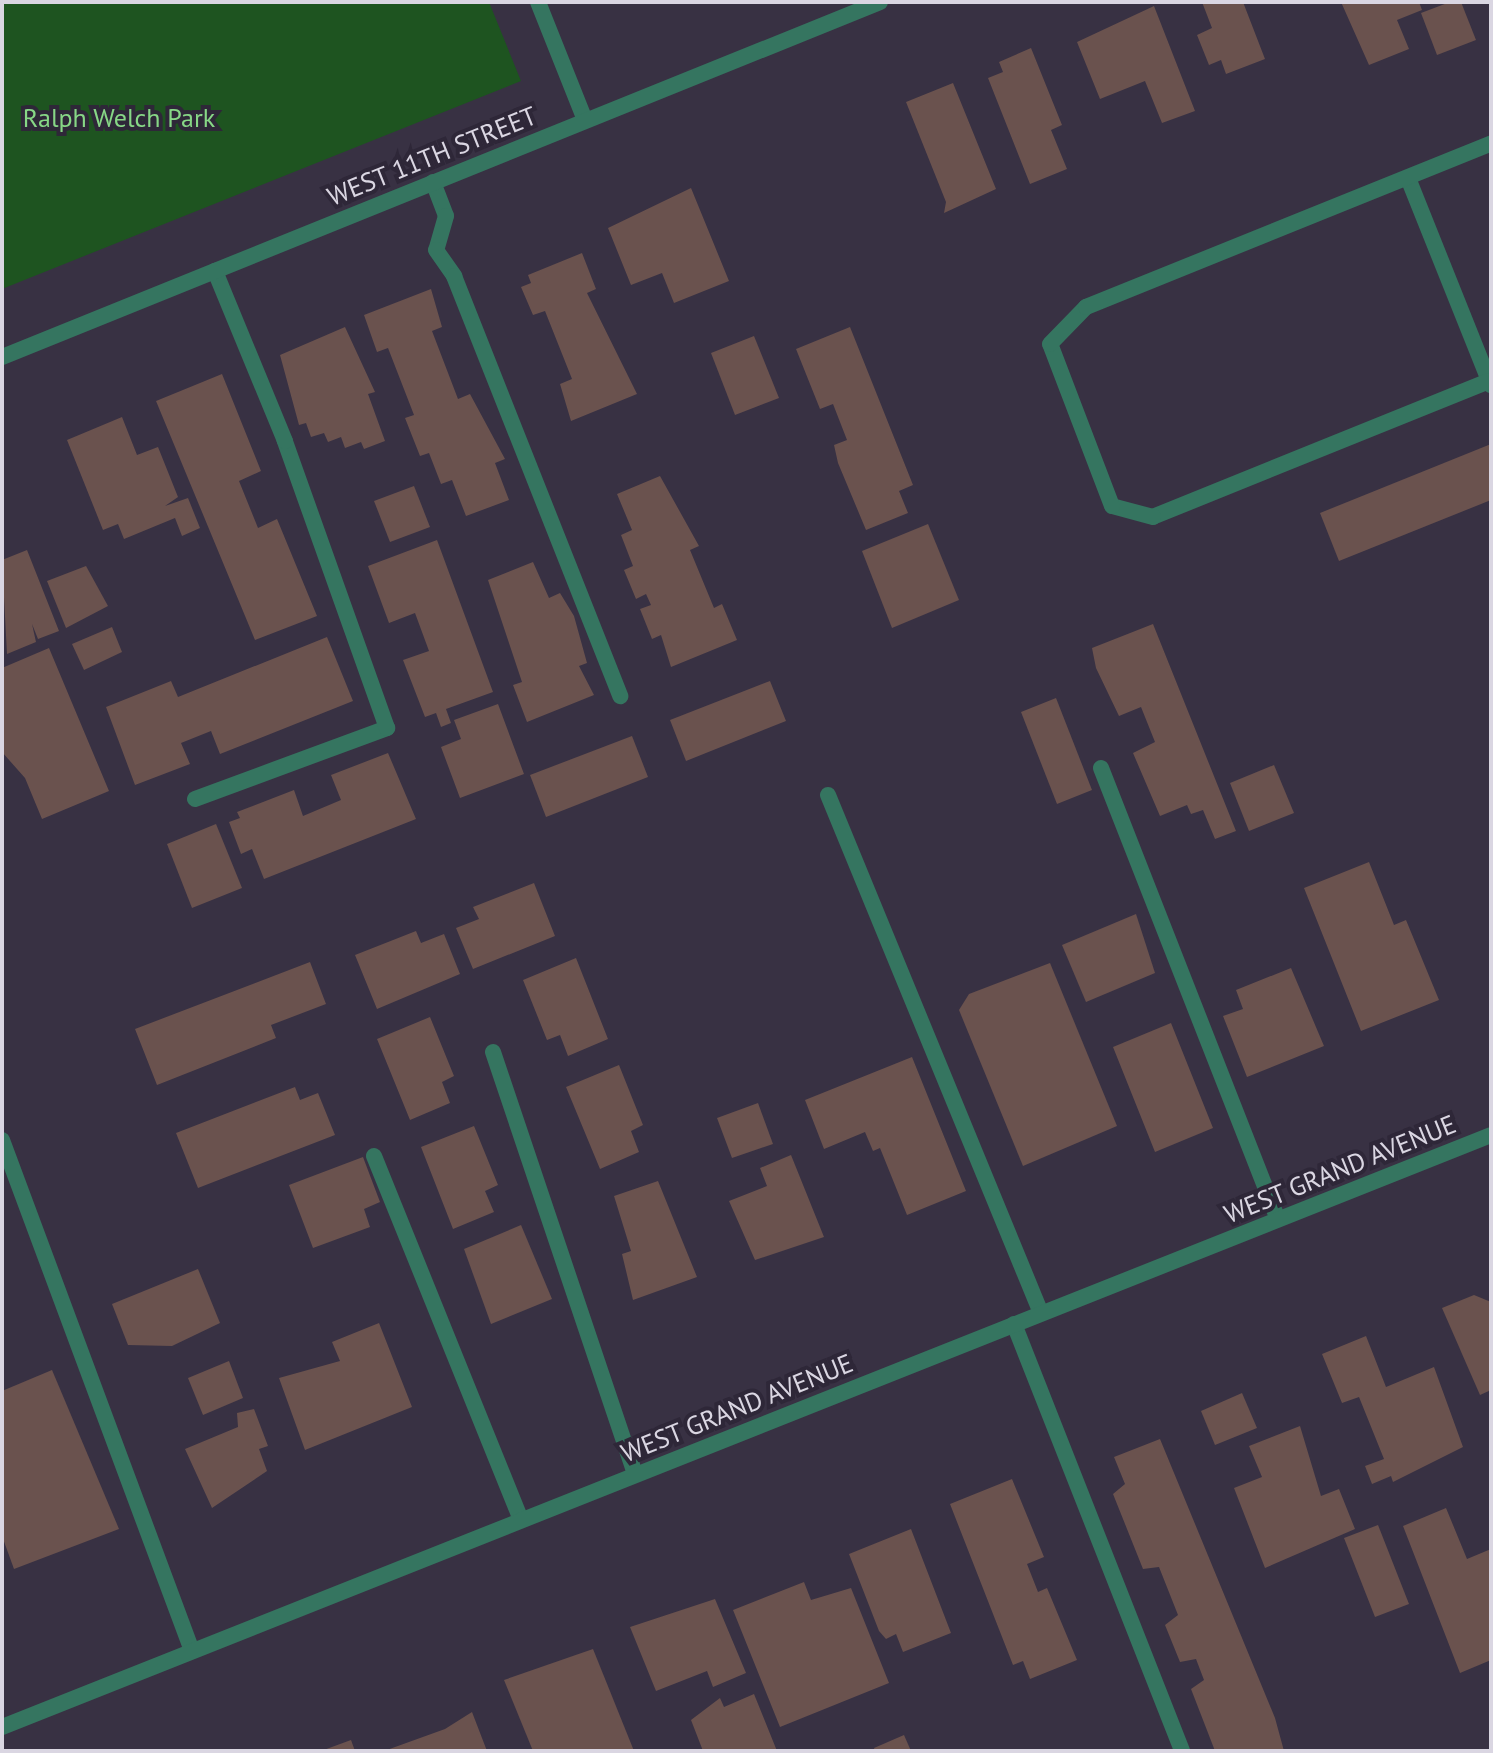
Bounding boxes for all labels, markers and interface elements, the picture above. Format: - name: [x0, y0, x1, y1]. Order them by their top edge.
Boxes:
- street label: WEST 11TH STREET: [322, 100, 542, 212]
- park label: Ralph Welch Park: [23, 102, 215, 134]
- street label: WEST GRAND AVENUE: [1219, 1108, 1461, 1230]
- street label: WEST GRAND AVENUE: [616, 1347, 858, 1469]

